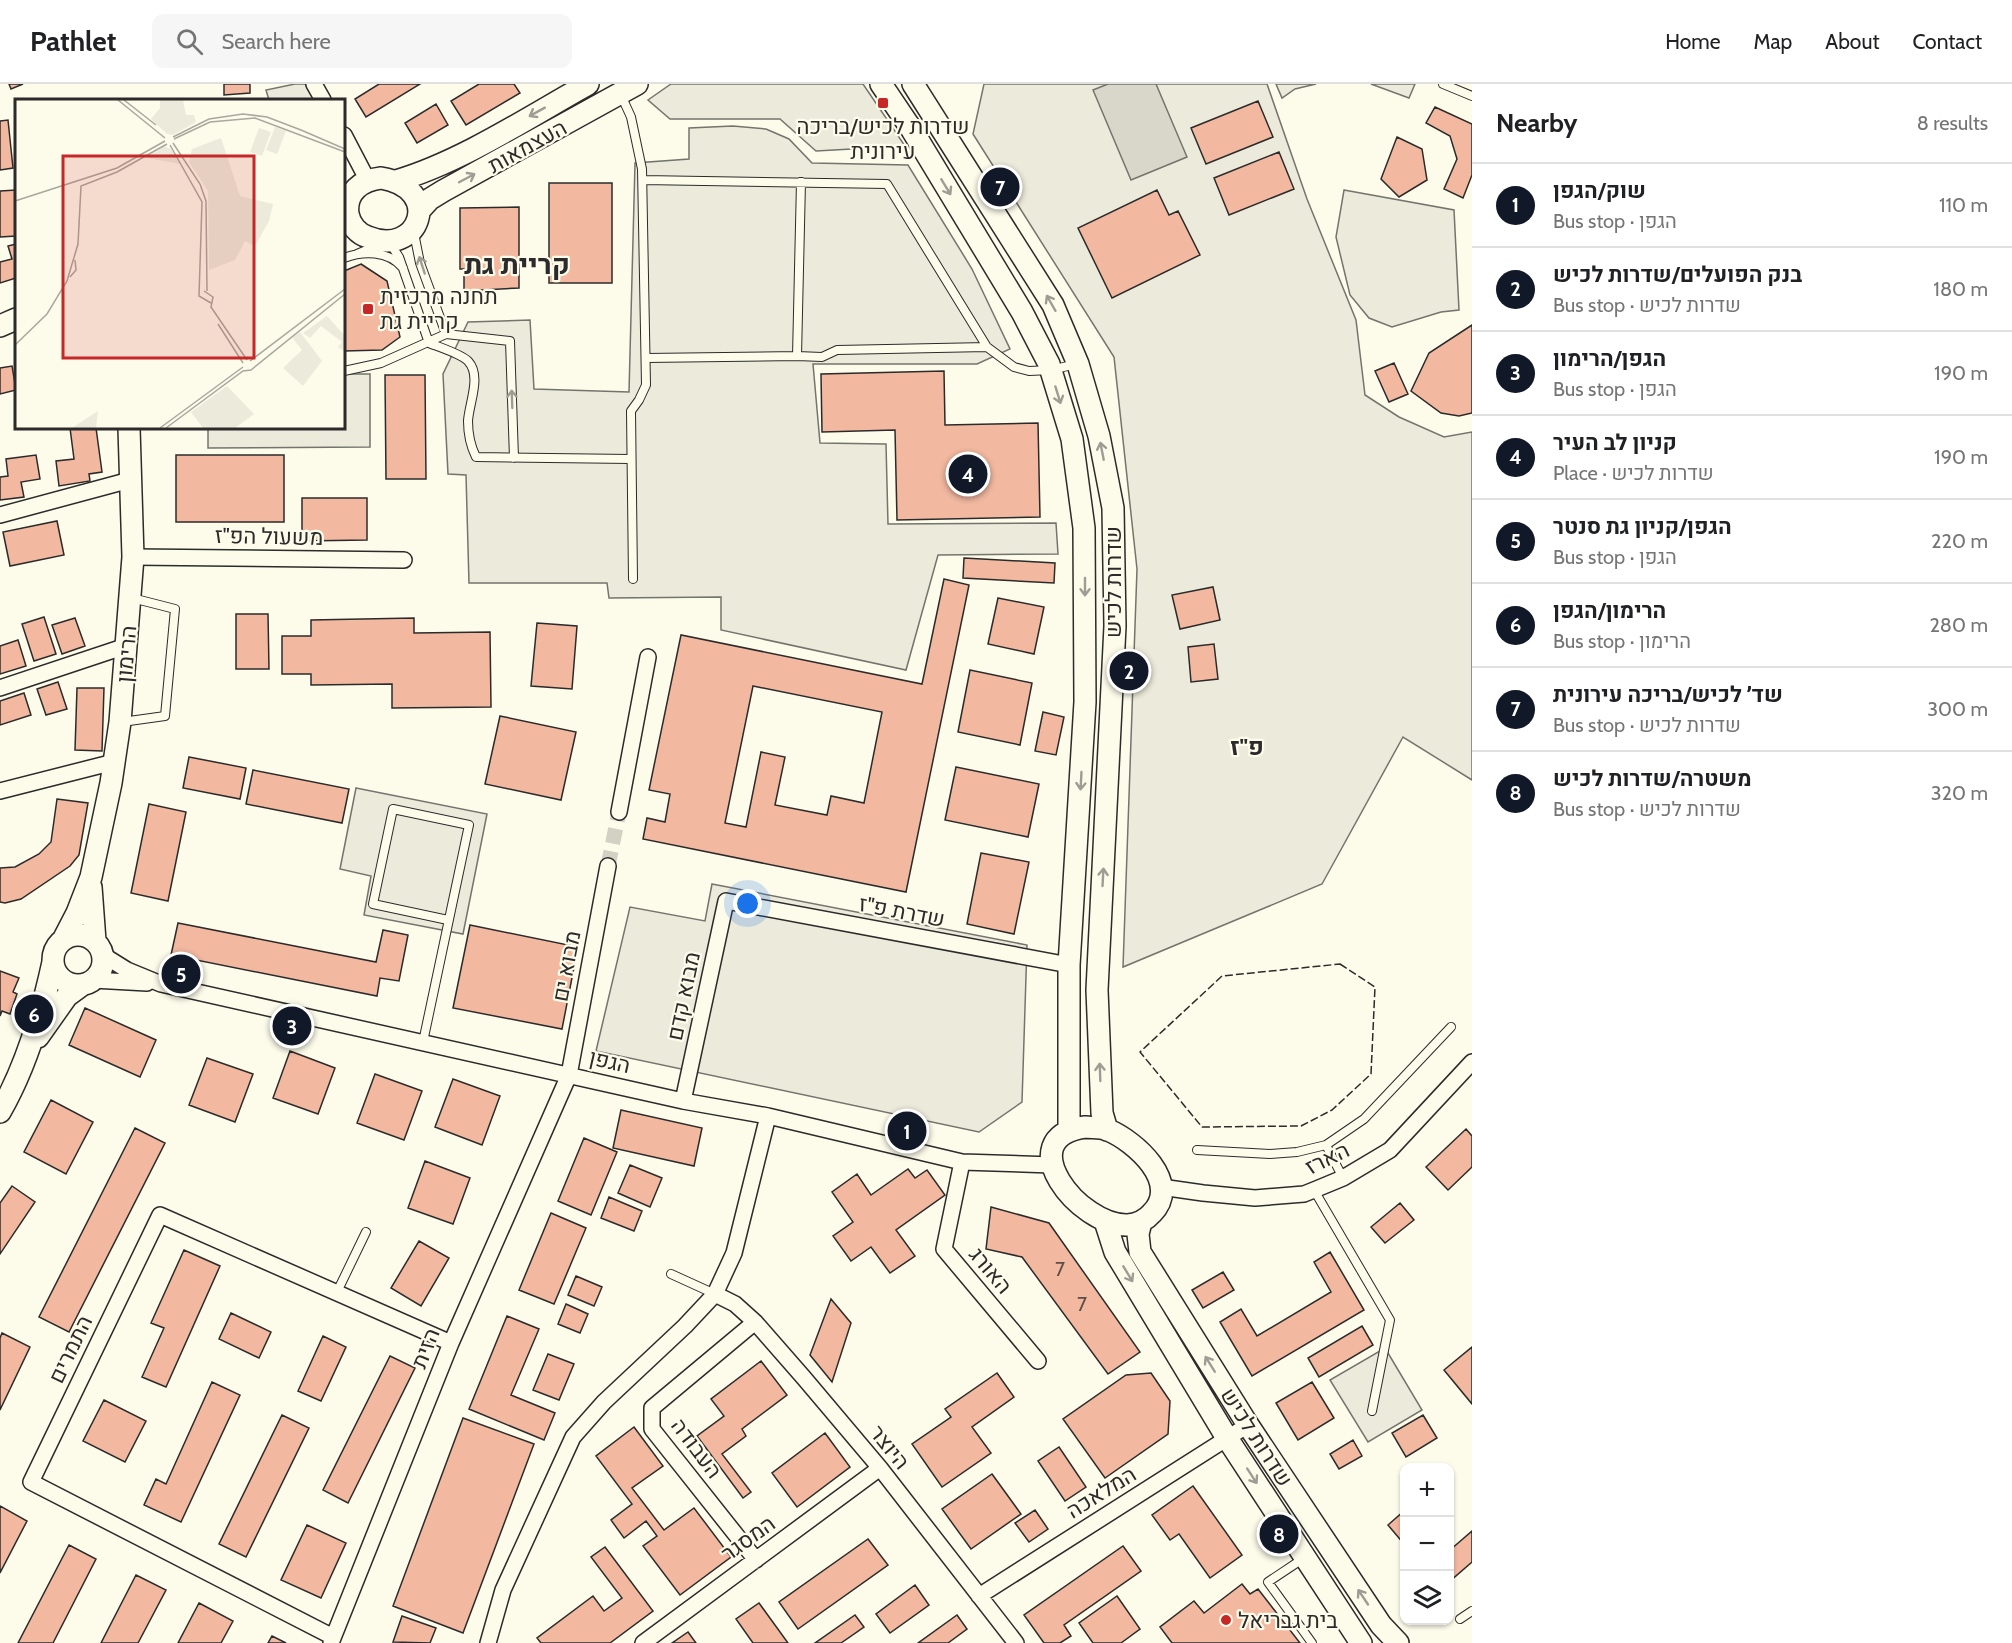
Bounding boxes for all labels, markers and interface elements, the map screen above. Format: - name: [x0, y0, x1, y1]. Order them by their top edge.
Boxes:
- search box: [152, 14, 572, 68]
- text: Pathlet: [30, 24, 116, 58]
- icon: search: [173, 25, 206, 58]
- text: Search here: [221, 28, 331, 55]
- text: Home: [1665, 29, 1721, 54]
- text: Map: [1754, 29, 1792, 54]
- text: About: [1825, 29, 1879, 54]
- text: Contact: [1912, 29, 1982, 54]
- marker: שדרות לכיש/בריכה עירונית: [876, 96, 890, 110]
- inset map: [15, 99, 345, 429]
- one-way arrow: [529, 106, 546, 118]
- text: Nearby: [1496, 107, 1577, 139]
- text: 8 results: [1917, 111, 1988, 135]
- place label: שדרות לכיש/בריכה עירונית: [796, 113, 970, 165]
- street label: העצמאות: [483, 114, 571, 179]
- pin: 7: [980, 164, 1020, 210]
- one-way arrow: [458, 172, 475, 184]
- text: שוק/הגפן: [1553, 177, 1646, 204]
- one-way arrow: [941, 178, 953, 195]
- text: 1: [1512, 193, 1519, 217]
- text: 110 m: [1939, 193, 1988, 217]
- text: Bus stop · הגפן: [1553, 209, 1677, 233]
- district label: קריית גת: [464, 247, 570, 281]
- one-way arrow: [415, 256, 426, 275]
- text: בנק הפועלים/שדרות לכיש: [1553, 261, 1802, 288]
- text: 2: [1510, 277, 1521, 301]
- text: 180 m: [1933, 277, 1988, 301]
- place label: תחנה מרכזית קריית גת: [380, 283, 498, 335]
- text: Bus stop · שדרות לכיש: [1553, 293, 1741, 317]
- one-way arrow: [1045, 295, 1057, 312]
- marker: תחנה מרכזית קריית גת: [361, 302, 375, 316]
- text: הגפן/הרימון: [1553, 345, 1666, 372]
- text: 3: [1510, 361, 1521, 385]
- text: 190 m: [1934, 361, 1988, 385]
- text: Bus stop · הגפן: [1553, 377, 1677, 401]
- one-way arrow: [1053, 385, 1064, 404]
- one-way arrow: [506, 390, 518, 410]
- text: קניון לב העיר: [1553, 429, 1677, 456]
- one-way arrow: [1096, 442, 1107, 461]
- text: 4: [1509, 445, 1522, 469]
- text: 190 m: [1934, 445, 1988, 469]
- pin: 4: [948, 452, 988, 496]
- text: Place · שדרות לכיש: [1553, 461, 1714, 485]
- text: הגפן/קניון גת סנטר: [1553, 513, 1732, 540]
- street label: משעול הפ"ז: [215, 522, 323, 551]
- street label: שדרות לכיש: [1100, 526, 1127, 638]
- text: 5: [1510, 529, 1521, 553]
- text: 220 m: [1931, 529, 1988, 553]
- text: Bus stop · הגפן: [1553, 545, 1677, 569]
- one-way arrow: [1079, 576, 1090, 596]
- text: הרימון/הגפן: [1553, 597, 1666, 624]
- text: 6: [1510, 613, 1521, 637]
- text: 280 m: [1929, 613, 1988, 637]
- street label: הרימון: [111, 624, 142, 684]
- text: Bus stop · הרימון: [1553, 629, 1691, 653]
- pin: 2: [1110, 648, 1148, 694]
- text: שד׳ לכיש/בריכה עירונית: [1553, 681, 1783, 708]
- text: 7: [1510, 697, 1521, 721]
- text: 300 m: [1927, 697, 1988, 721]
- text: Bus stop · שדרות לכיש: [1553, 713, 1741, 737]
- district label: פ"ז: [1230, 732, 1264, 761]
- text: משטרה/שדרות לכיש: [1553, 765, 1752, 792]
- one-way arrow: [1075, 771, 1086, 791]
- text: 8: [1509, 781, 1522, 805]
- text: 320 m: [1931, 781, 1988, 805]
- text: Bus stop · שדרות לכיש: [1553, 797, 1741, 821]
- one-way arrow: [1097, 868, 1108, 888]
- your location: [733, 889, 762, 918]
- street label: שדרת פ"ז: [857, 890, 947, 933]
- street label: מבוא ים: [546, 928, 587, 1004]
- street label: מבוא קדם: [661, 949, 706, 1043]
- pin: 5: [162, 952, 201, 996]
- pin: 6: [15, 992, 54, 1036]
- pin: 3: [272, 1004, 312, 1048]
- street label: הגפן: [587, 1044, 633, 1079]
- one-way arrow: [1095, 1063, 1106, 1083]
- pin: 1: [888, 1108, 926, 1154]
- street label: הארז: [1301, 1136, 1354, 1181]
- street label: האורג: [963, 1241, 1018, 1299]
- house number: 7: [1055, 1257, 1065, 1281]
- one-way arrow: [1123, 1265, 1135, 1282]
- house number: 7: [1077, 1292, 1087, 1316]
- street label: התמרים: [43, 1311, 98, 1388]
- street label: הזית: [405, 1324, 446, 1372]
- one-way arrow: [1203, 1356, 1215, 1373]
- street label: שדרות לכיש: [1215, 1383, 1298, 1492]
- street label: העבודה: [665, 1413, 728, 1484]
- street label: היוצר: [864, 1420, 915, 1475]
- street label: המלאכה: [1061, 1461, 1141, 1524]
- map controls: [1400, 1463, 1454, 1625]
- button: +: [1400, 1463, 1454, 1517]
- one-way arrow: [1246, 1468, 1258, 1484]
- street label: המסגר: [716, 1510, 781, 1567]
- pin: 8: [1260, 1512, 1298, 1556]
- button: −: [1400, 1517, 1454, 1571]
- button: layers: [1400, 1571, 1454, 1625]
- one-way arrow: [1356, 1589, 1368, 1606]
- place label: בית גבריאל: [1238, 1607, 1338, 1634]
- marker: בית גבריאל: [1219, 1613, 1233, 1627]

